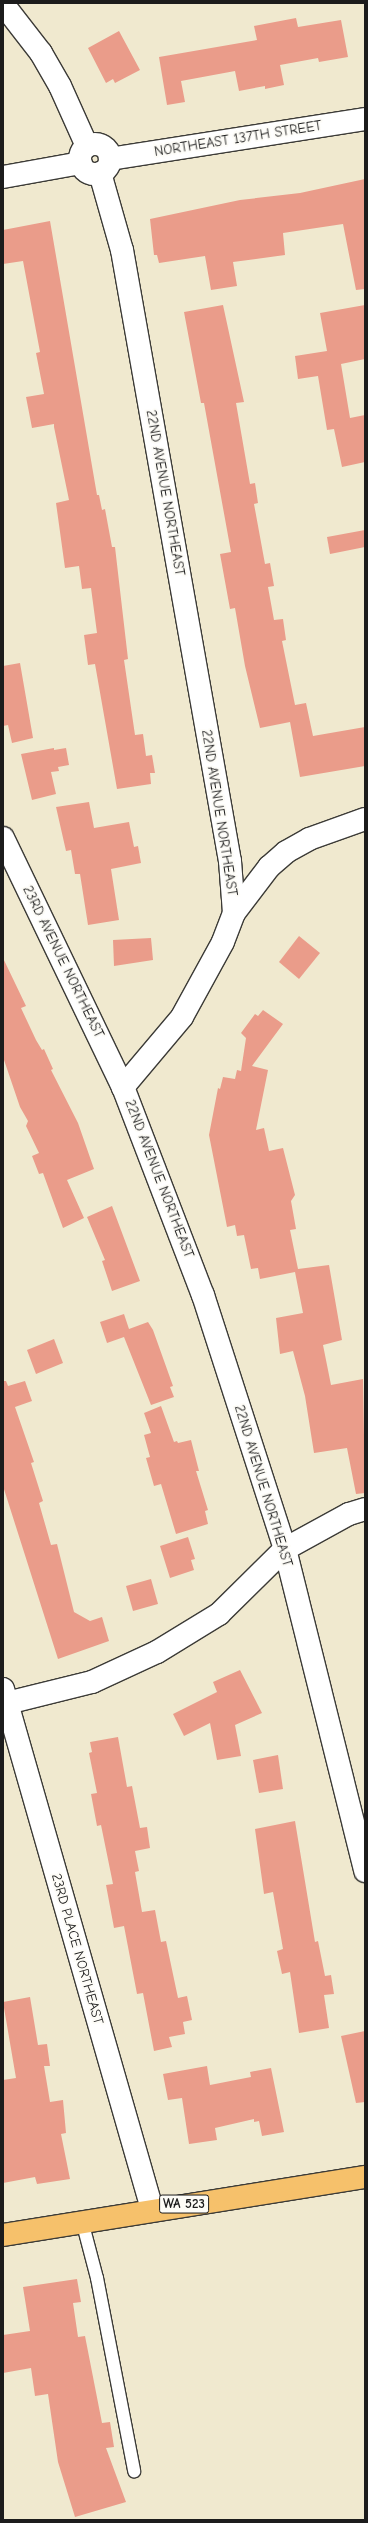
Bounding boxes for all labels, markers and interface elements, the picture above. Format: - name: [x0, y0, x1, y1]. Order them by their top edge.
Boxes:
- street label: NORTHEAST 137TH STREET: [153, 117, 323, 161]
- street label: 22ND AVENUE NORTHEAST: [142, 409, 188, 577]
- street label: 22ND AVENUE NORTHEAST: [198, 729, 240, 897]
- street label: 23RD AVENUE NORTHEAST: [19, 883, 107, 1041]
- street label: 22ND AVENUE NORTHEAST: [121, 1097, 197, 1261]
- street label: 22ND AVENUE NORTHEAST: [230, 1403, 296, 1569]
- street label: 23RD PLACE NORTHEAST: [47, 1871, 107, 2027]
- road number: WA 523: [159, 2193, 209, 2215]

